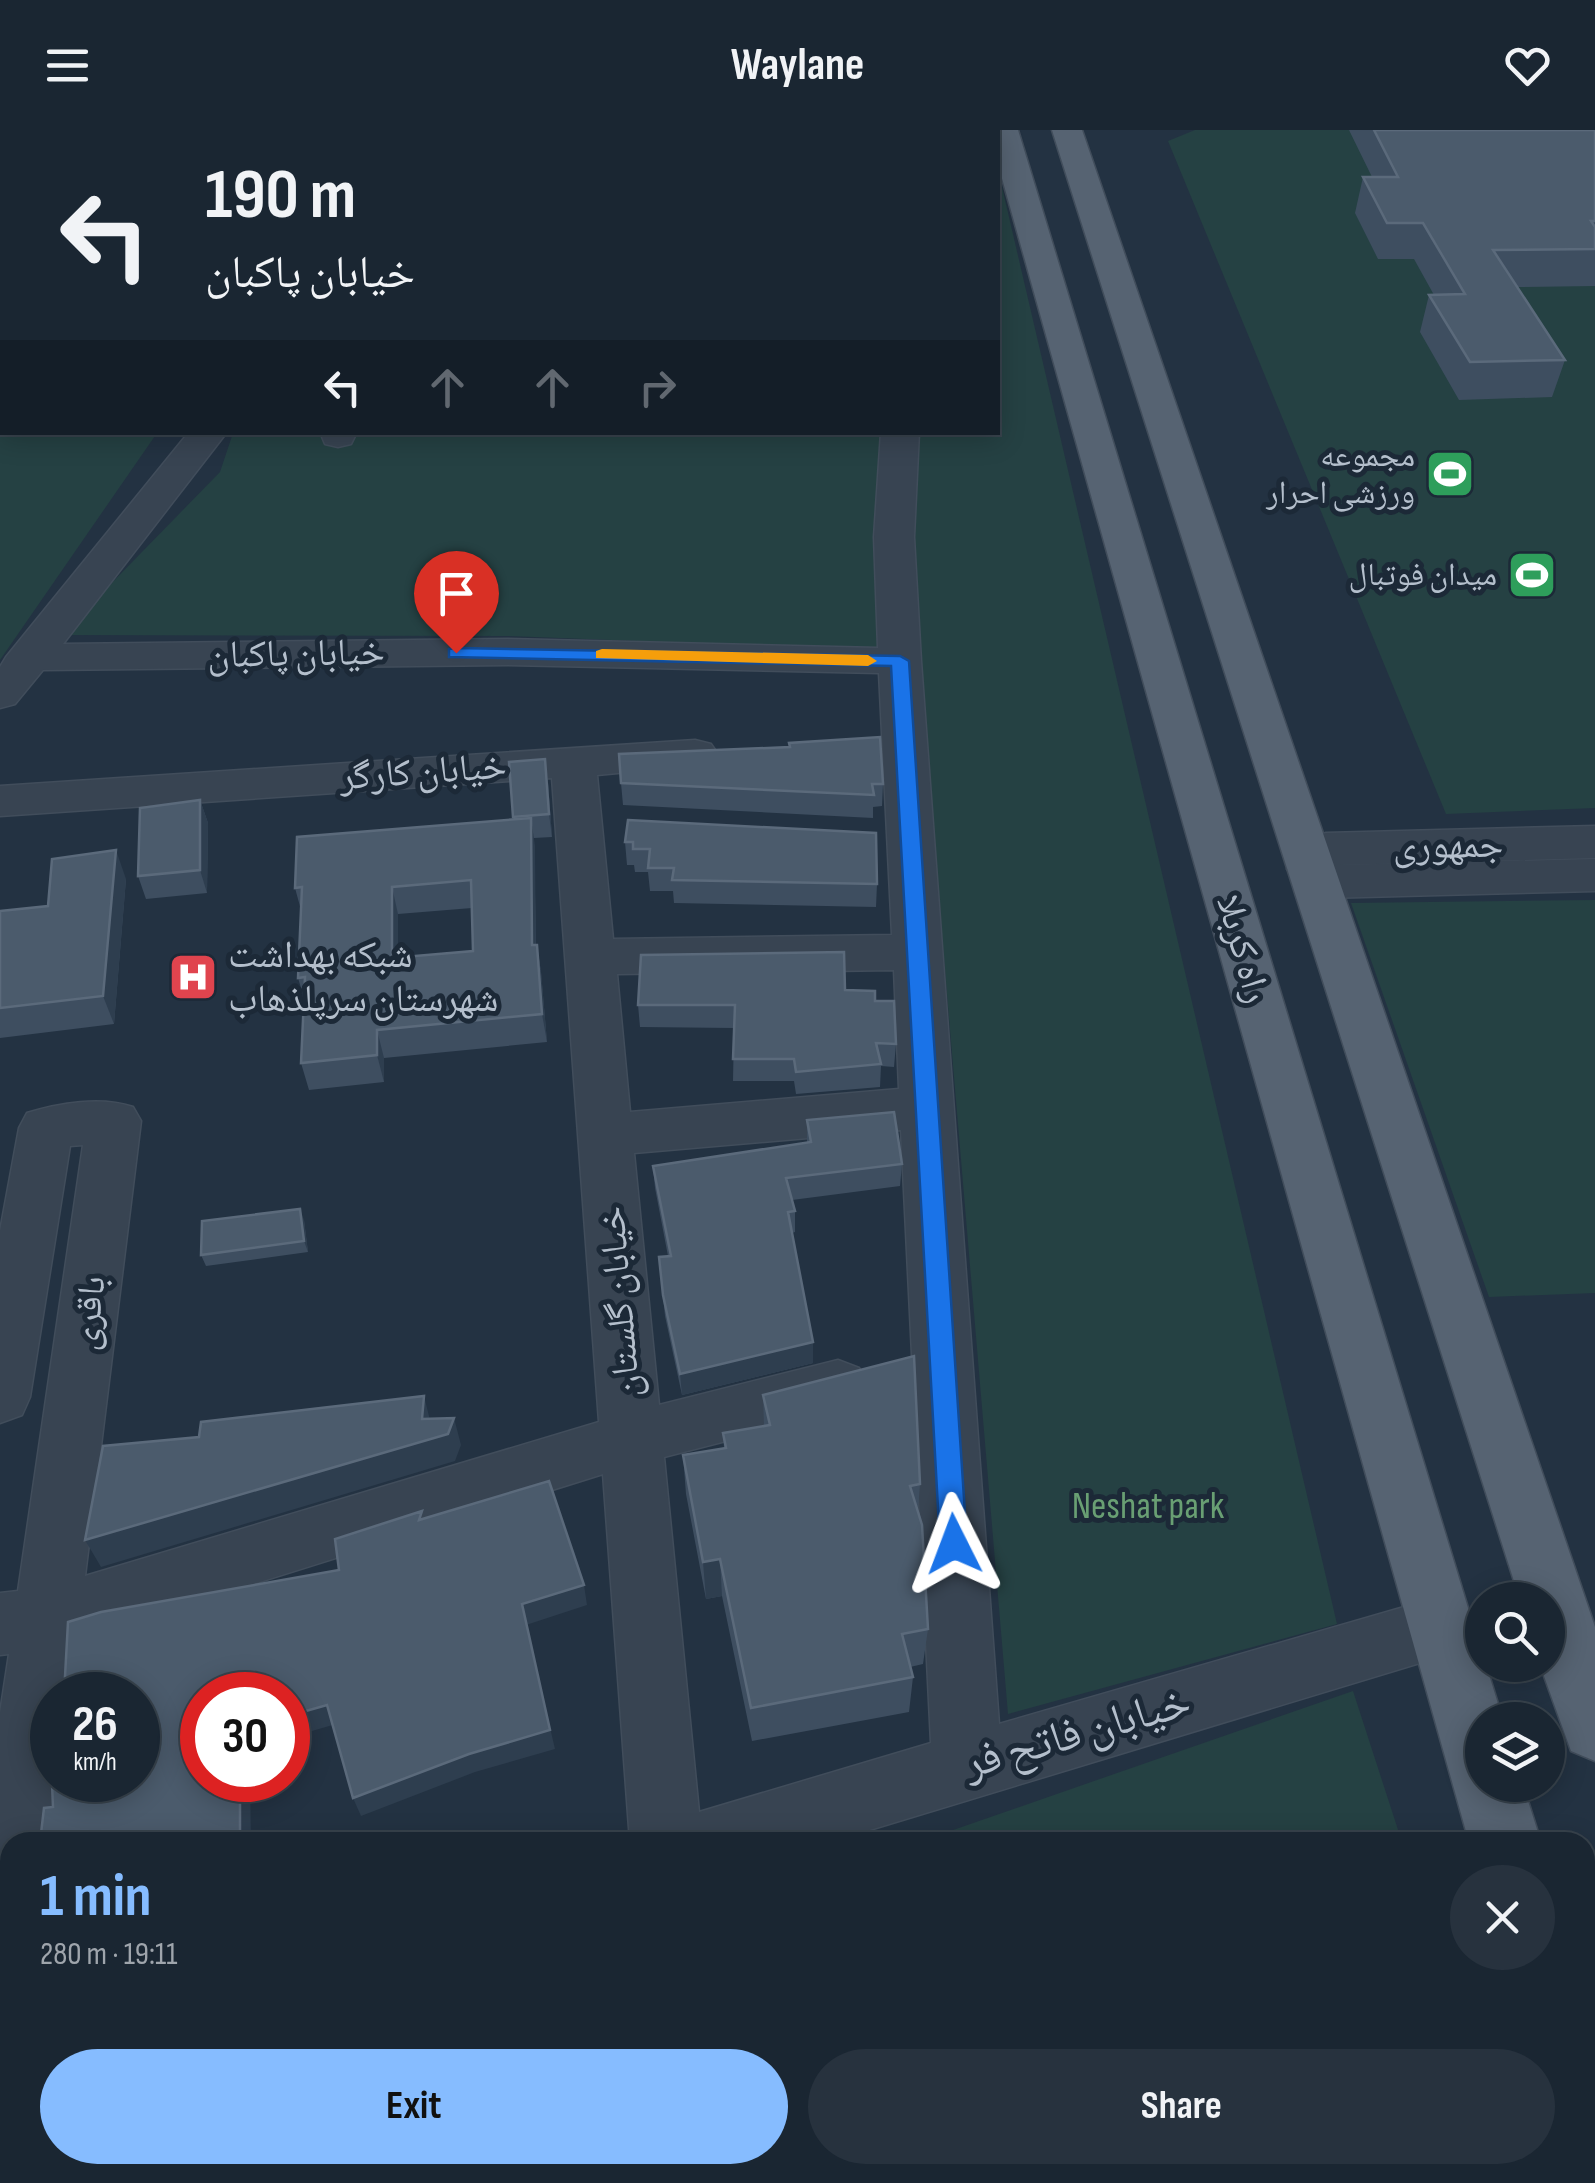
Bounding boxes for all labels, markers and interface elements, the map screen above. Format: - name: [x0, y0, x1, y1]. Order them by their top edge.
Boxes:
- icon: menu: [40, 38, 95, 93]
- text: Waylane: [731, 38, 864, 93]
- icon: heart: [1500, 38, 1555, 93]
- text: 190 m: [205, 154, 356, 238]
- icon: left: [40, 170, 170, 300]
- text: خیابان پاکبان: [205, 246, 415, 301]
- icon: left: [315, 360, 370, 415]
- icon: ahead: [420, 360, 475, 415]
- icon: ahead: [525, 360, 580, 415]
- icon: right: [630, 360, 685, 415]
- place label: مجموعه ورزشی احرار: [1265, 437, 1415, 513]
- sports icon: مجموعه ورزشی احرار: [1424, 448, 1476, 500]
- sports icon: میدان فوتبال: [1506, 549, 1558, 601]
- pin: [414, 551, 499, 654]
- place label: میدان فوتبال: [1348, 556, 1497, 595]
- icon: arrive: [429, 566, 484, 621]
- street label: خیابان پاکبان: [207, 630, 385, 678]
- street label: خیابان کارگر: [337, 744, 508, 800]
- street label: جمهوری: [1392, 823, 1504, 869]
- street label: راه کربلا: [1206, 890, 1280, 1008]
- place label: شبکه بهداشت شهرستان سرپلذهاب: [228, 933, 498, 1022]
- hospital icon: شبکه بهداشت شهرستان سرپلذهاب: [167, 951, 219, 1003]
- street label: خیابان گلستان: [589, 1205, 651, 1399]
- street label: باقری: [62, 1273, 116, 1353]
- park label: Neshat park: [1072, 1484, 1225, 1529]
- position arrow: [902, 1492, 1006, 1596]
- map controls: [1465, 1582, 1565, 1802]
- button: search: [1465, 1582, 1565, 1682]
- speed limit sign: 30: [180, 1672, 310, 1802]
- street label: خیابان فاتح فر: [956, 1674, 1197, 1792]
- text: 26: [72, 1695, 118, 1755]
- button: layers: [1465, 1702, 1565, 1802]
- text: km/h: [73, 1747, 117, 1778]
- text: 1 min: [40, 1861, 152, 1933]
- button: close: [1450, 1865, 1555, 1970]
- text: 280 m · 19:11: [40, 1935, 177, 1974]
- button: Exit: [40, 2049, 788, 2164]
- button: Share: [808, 2049, 1555, 2164]

